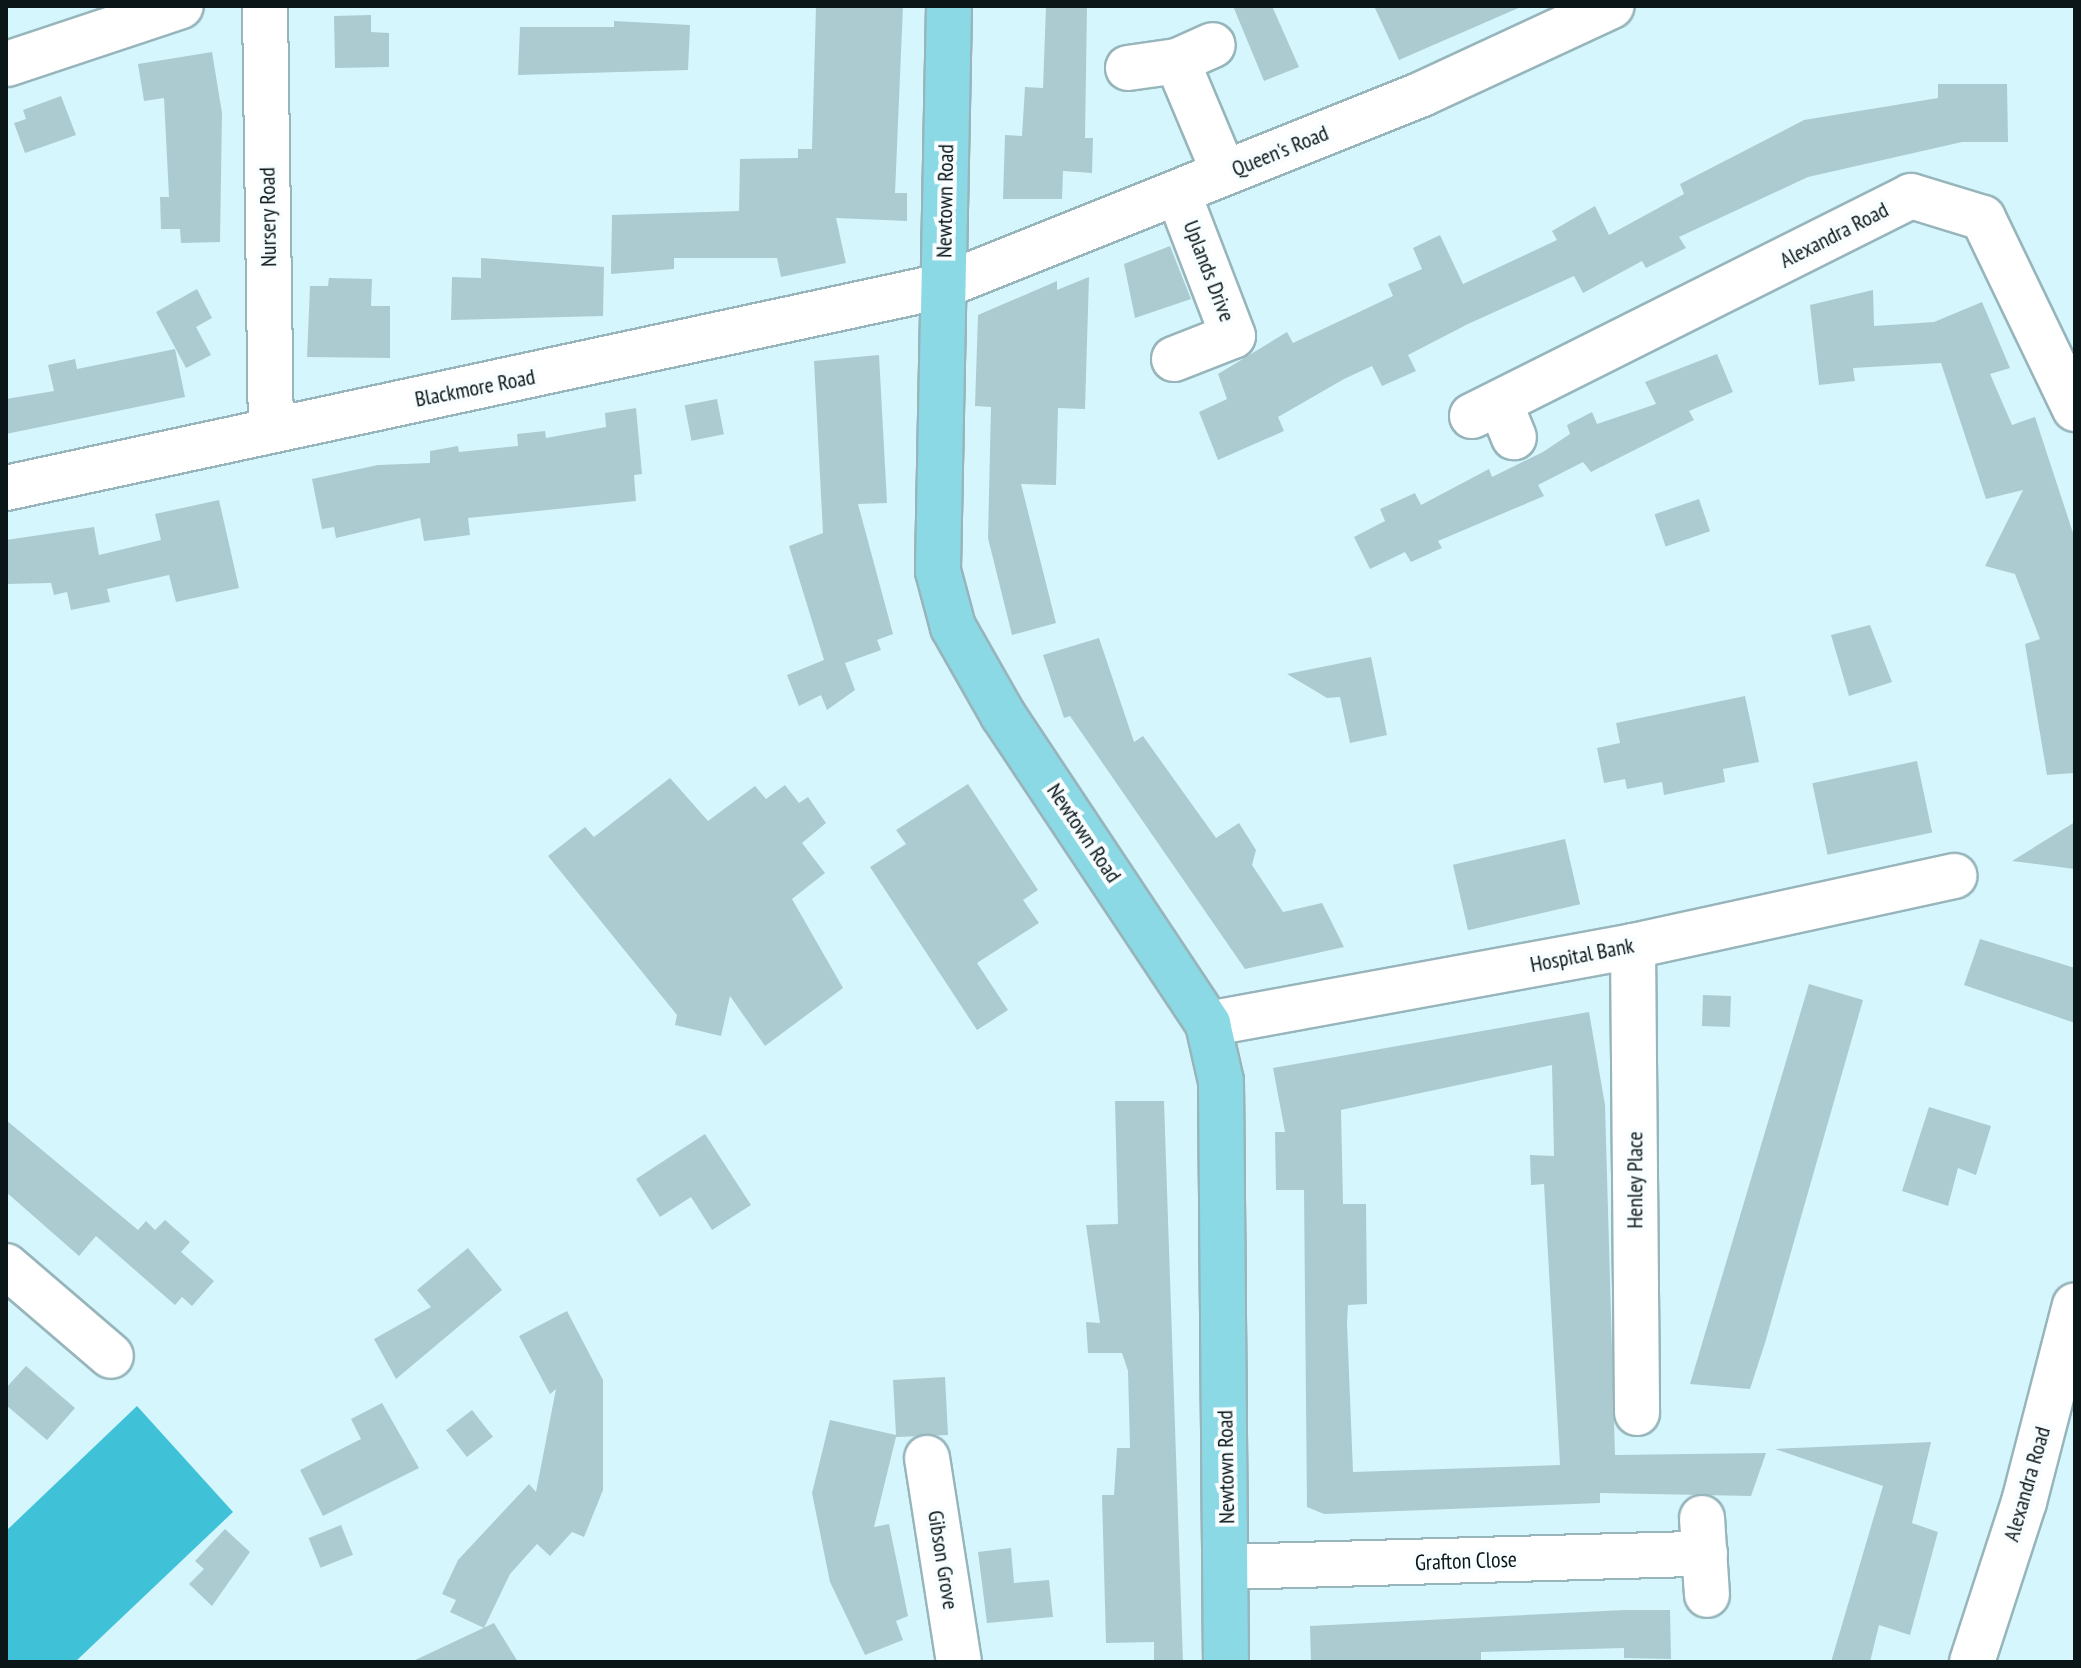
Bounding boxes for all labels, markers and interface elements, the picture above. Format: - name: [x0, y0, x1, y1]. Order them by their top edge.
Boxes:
- street label: Queen's Road: [1228, 120, 1332, 182]
- street label: Newtown Road: [931, 144, 959, 258]
- street label: Nursery Road: [254, 167, 282, 267]
- street label: Alexandra Road: [1775, 196, 1893, 274]
- street label: Uplands Drive: [1178, 217, 1240, 325]
- street label: Blackmore Road: [413, 363, 537, 413]
- street label: Newtown Road: [1041, 778, 1127, 888]
- street label: Hospital Bank: [1528, 932, 1636, 978]
- street label: Henley Place: [1622, 1131, 1648, 1229]
- street label: Newtown Road: [1212, 1410, 1240, 1524]
- street label: Alexandra Road: [1998, 1424, 2056, 1544]
- street label: Gibson Grove: [922, 1508, 964, 1612]
- street label: Grafton Close: [1415, 1546, 1517, 1576]

